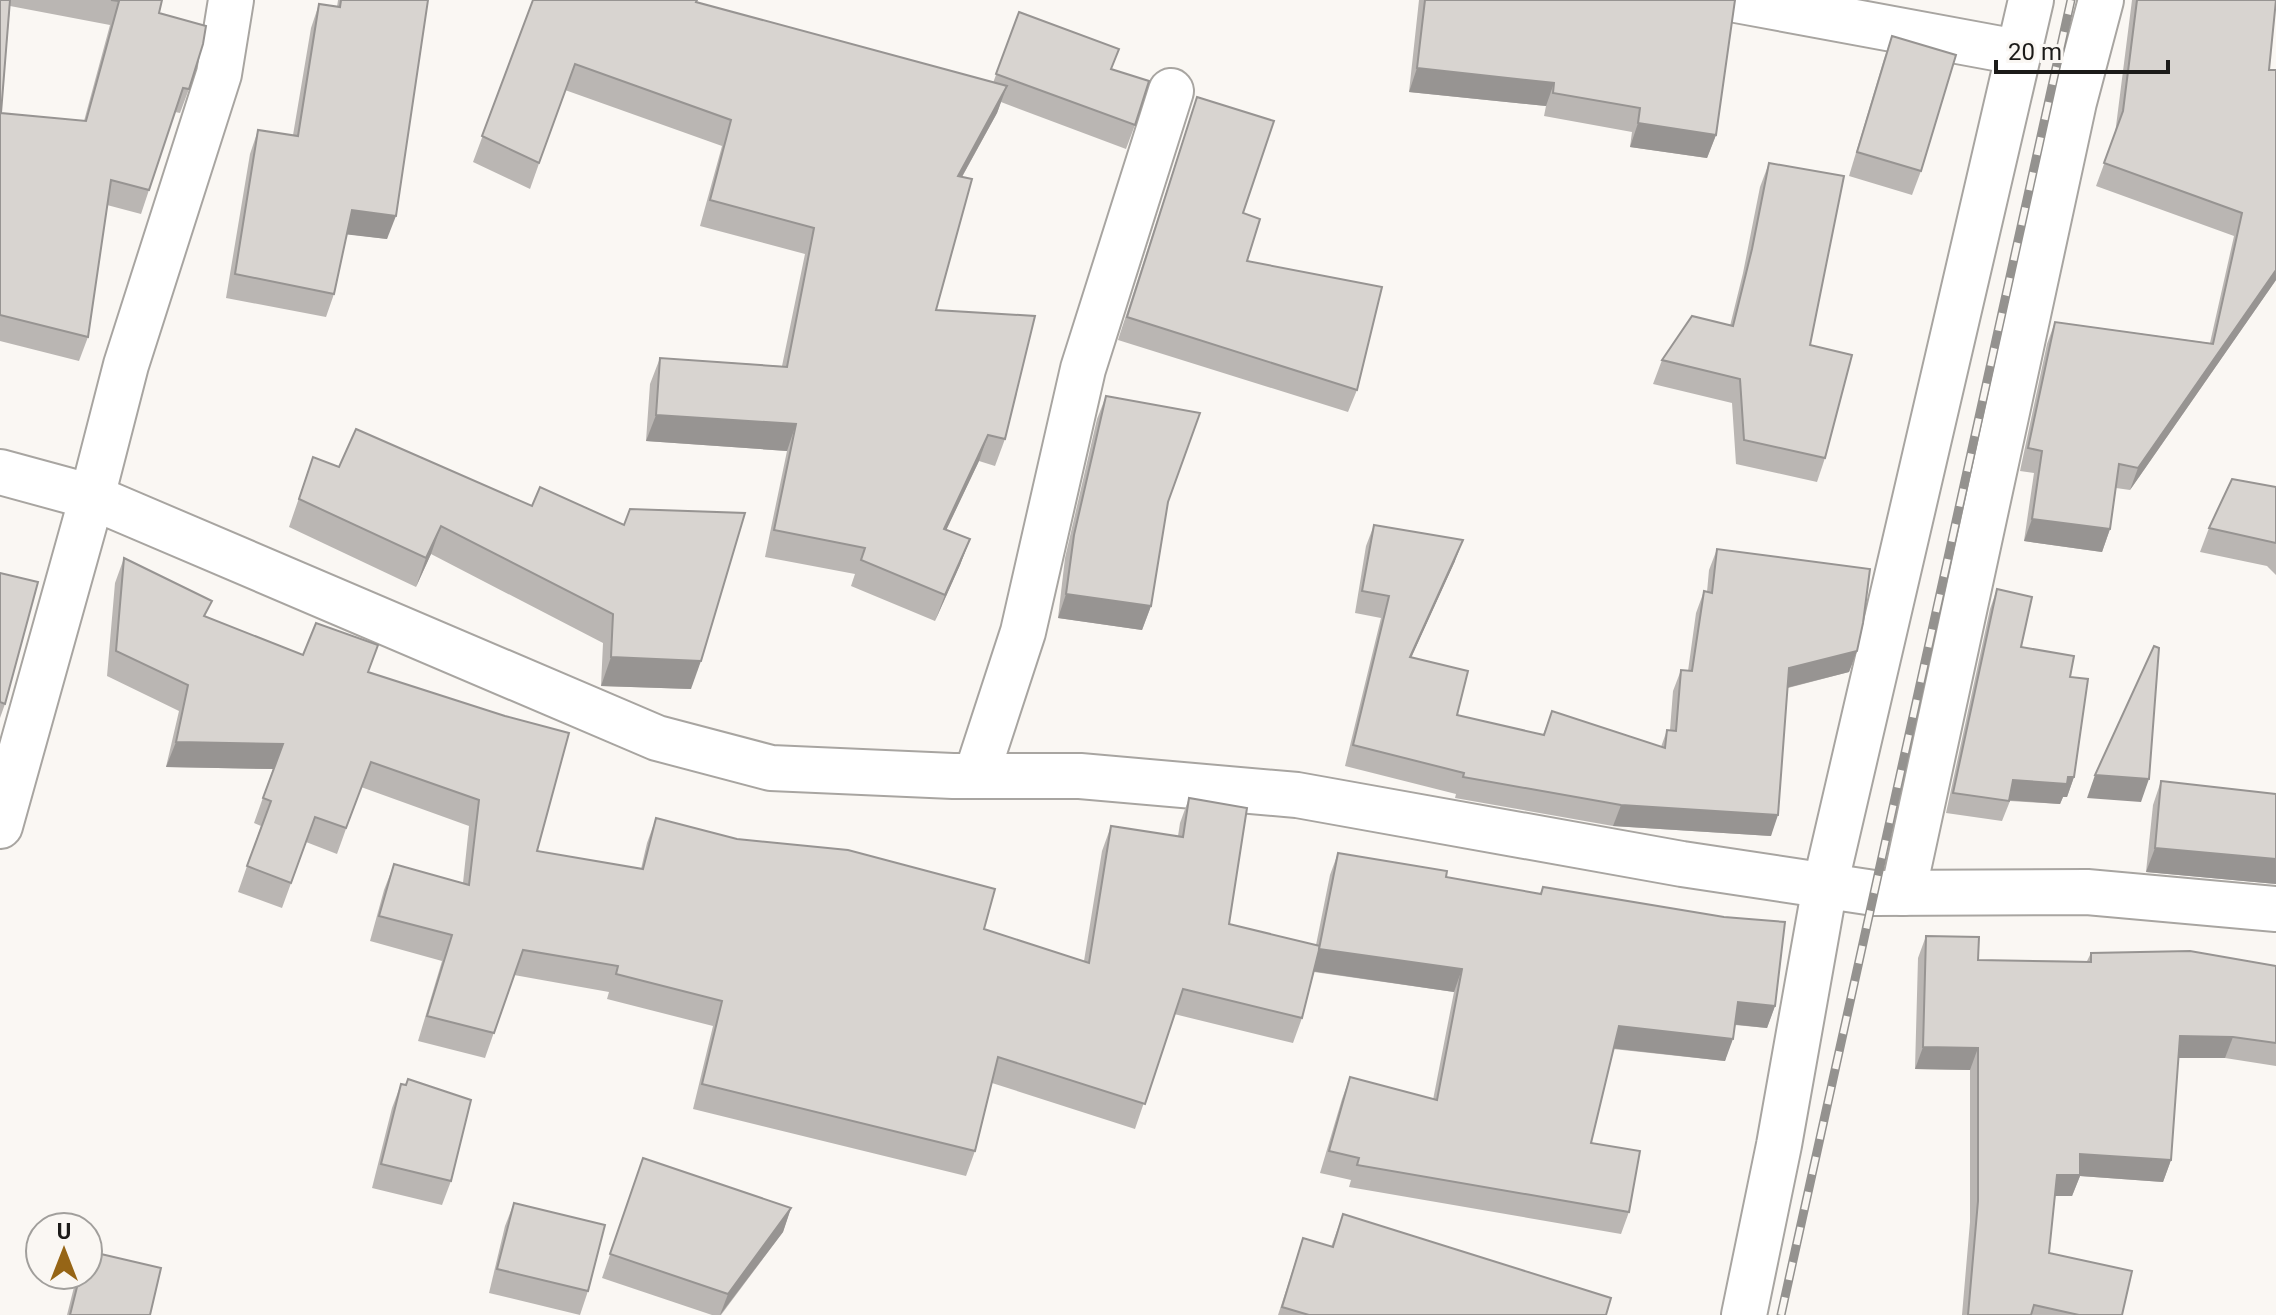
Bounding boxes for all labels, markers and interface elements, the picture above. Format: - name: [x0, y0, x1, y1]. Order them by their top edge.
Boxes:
- scale bar: [1996, 24, 2168, 74]
- text: 20 m: [2008, 38, 2062, 66]
- north arrow: [24, 1211, 104, 1291]
- text: U: [57, 1219, 71, 1244]

